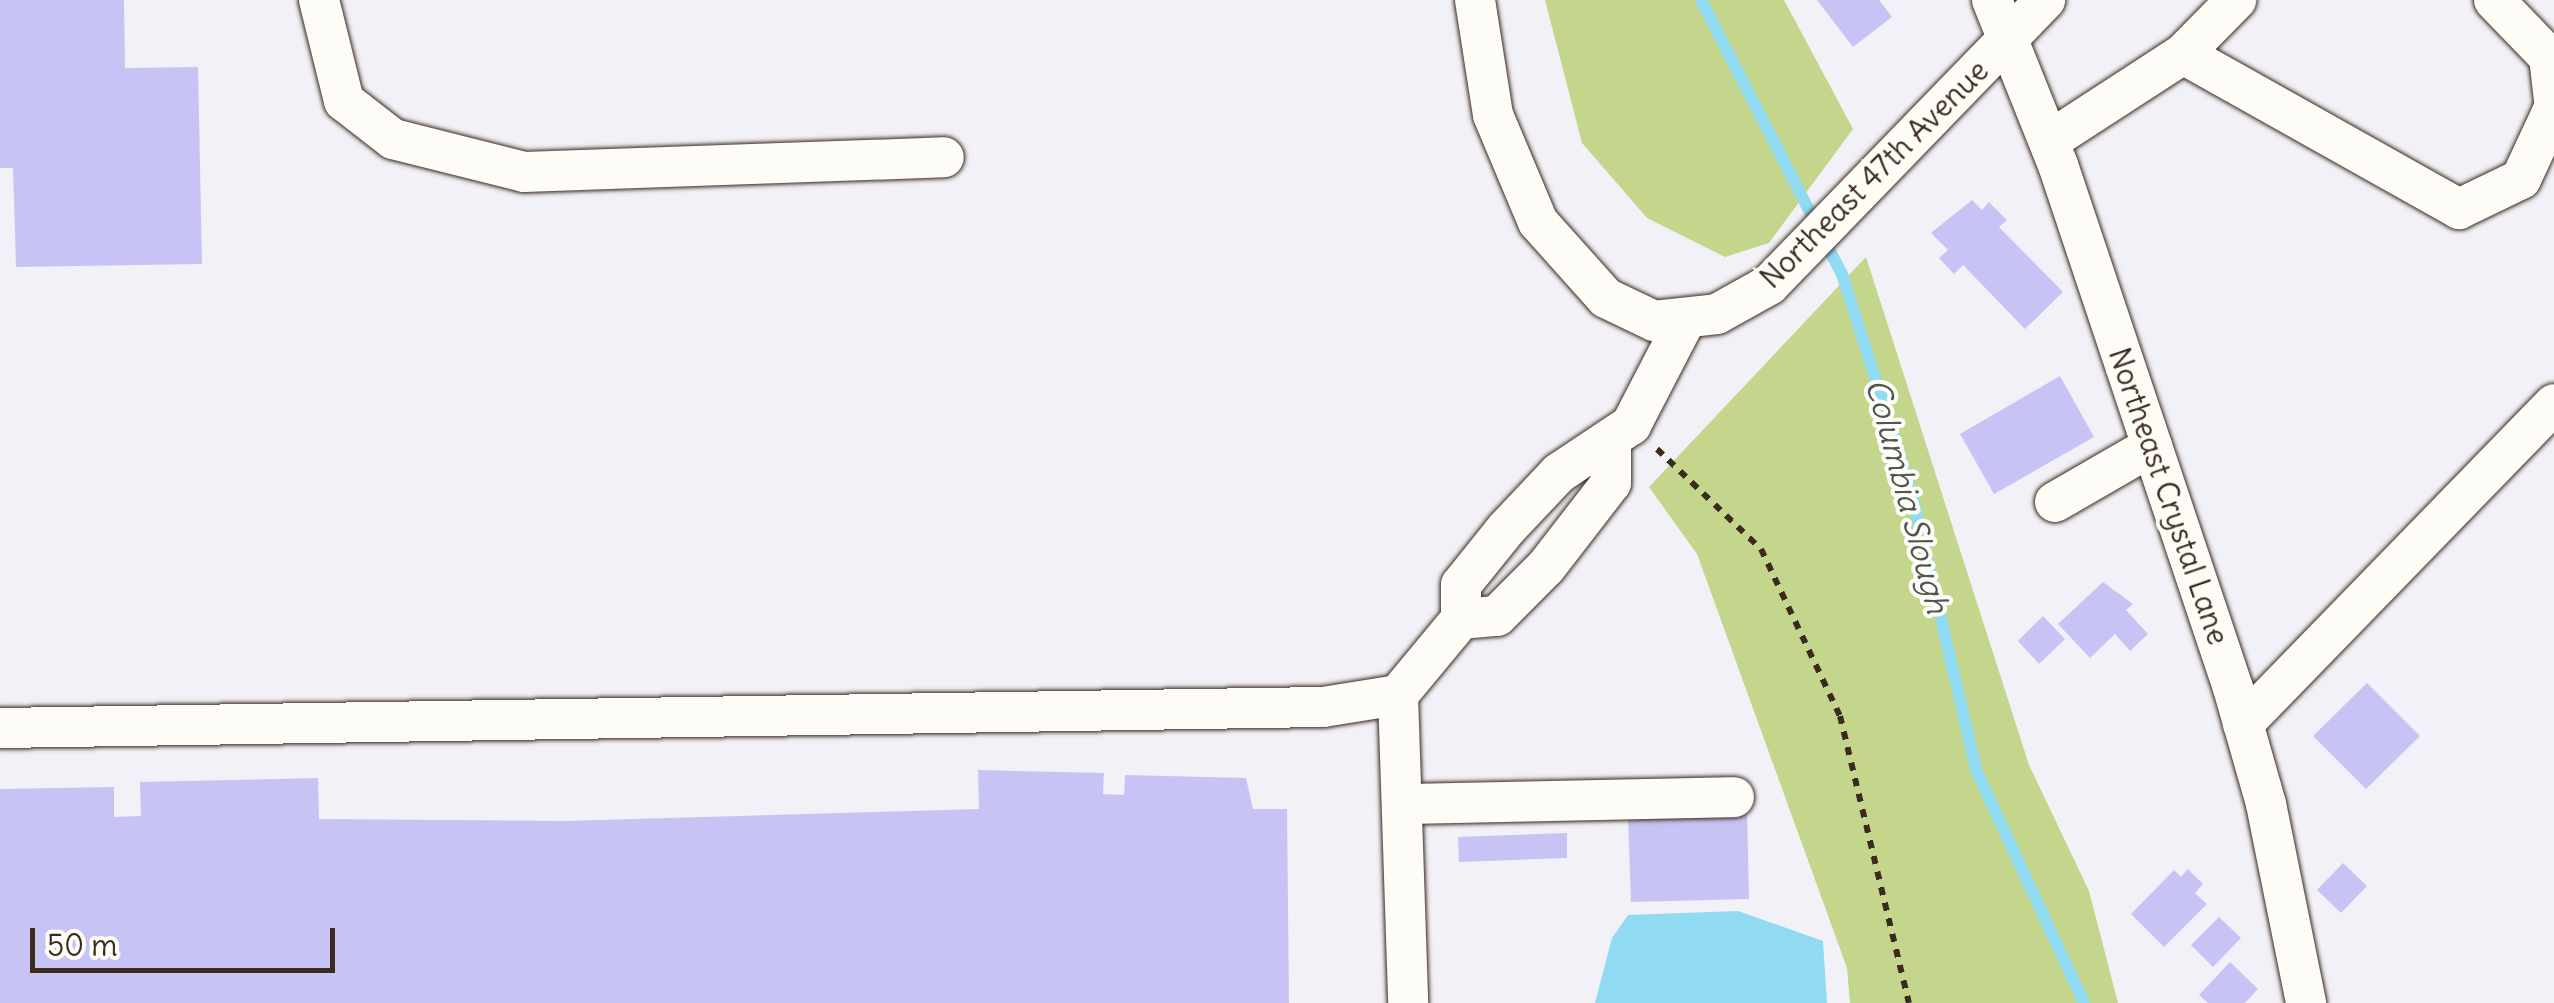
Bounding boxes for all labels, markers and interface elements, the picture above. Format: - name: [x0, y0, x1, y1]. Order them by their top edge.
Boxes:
- street label: Northeast 47th Avenue: [1752, 52, 1996, 296]
- street label: Northeast Crystal Lane: [2101, 343, 2237, 649]
- water label: Columbia Slough: [1857, 375, 1957, 617]
- scale bar: [35, 908, 340, 970]
- text: 50 m: [47, 926, 117, 964]

